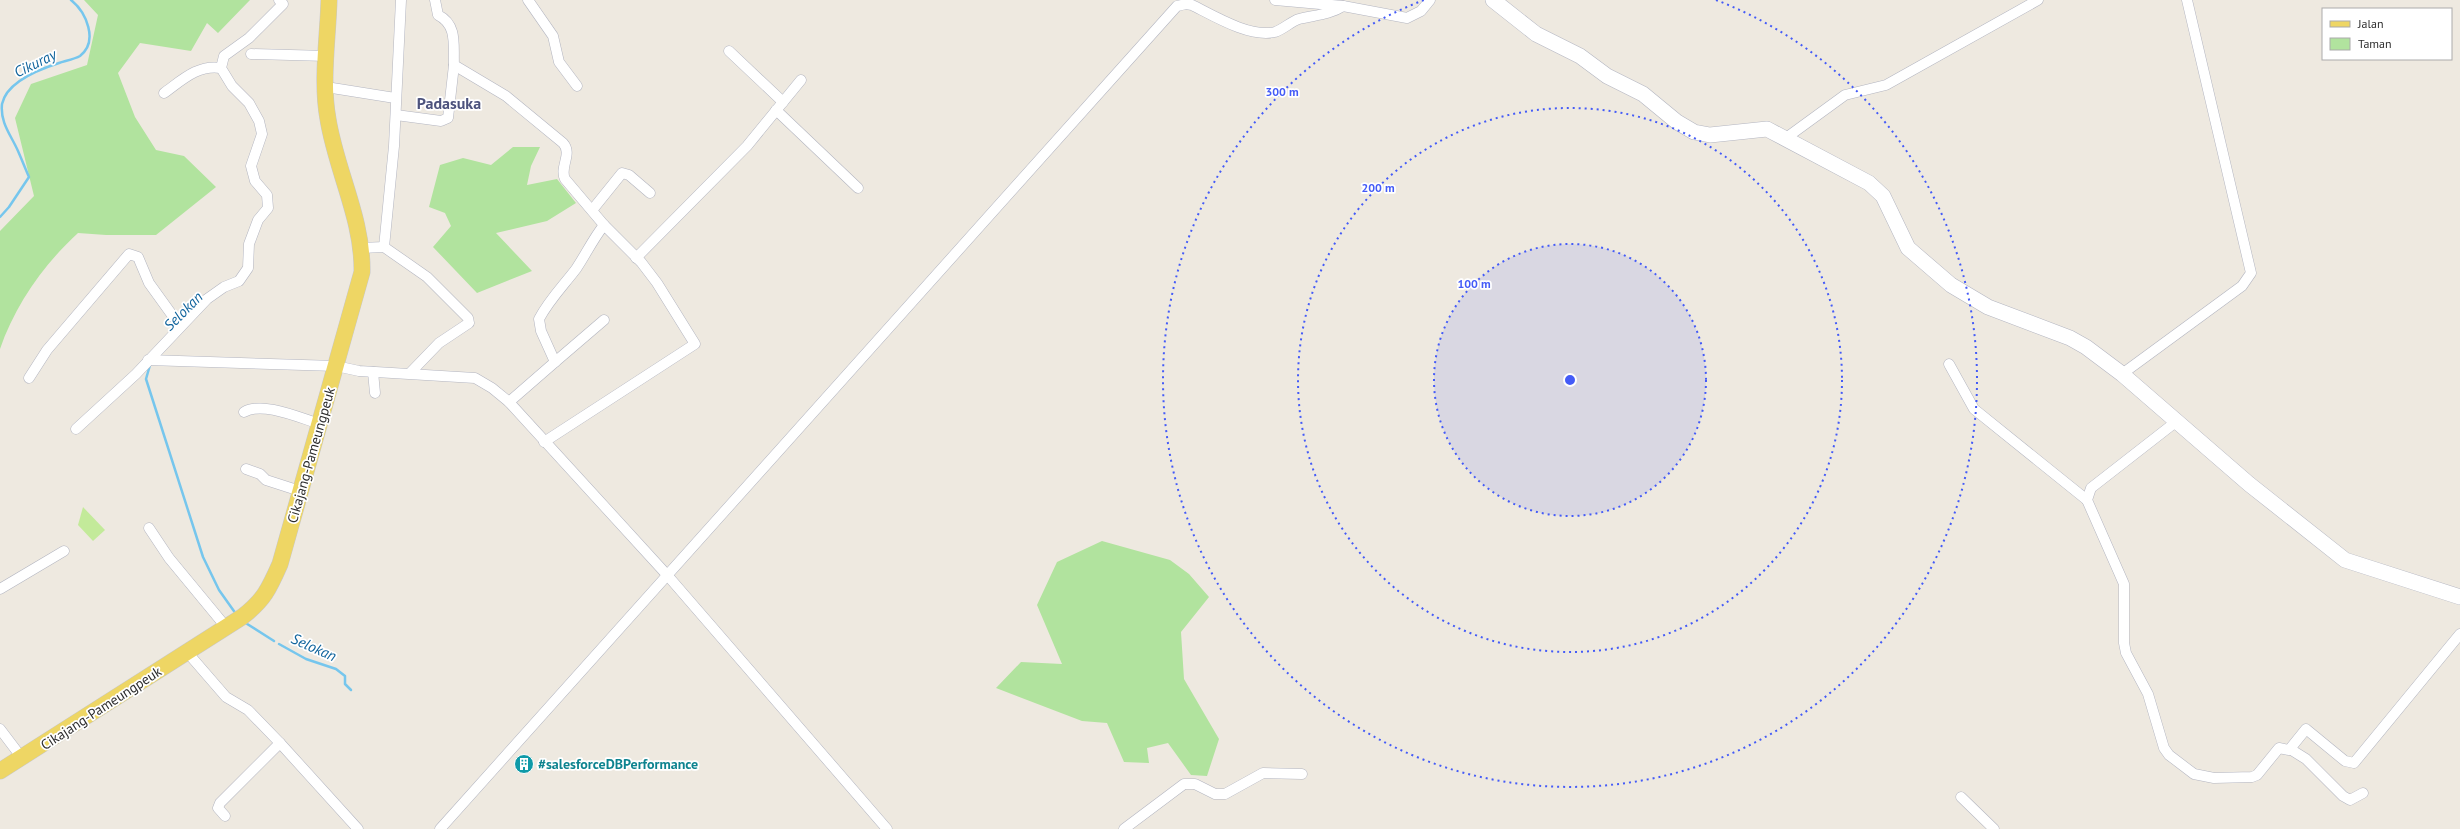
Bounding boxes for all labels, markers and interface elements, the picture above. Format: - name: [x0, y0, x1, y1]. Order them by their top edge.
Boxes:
- legend: [2322, 8, 2452, 60]
- text: Jalan: [2357, 16, 2383, 31]
- text: Taman: [2358, 36, 2392, 51]
- water label: Cikuray: [11, 44, 61, 81]
- text: 300 m: [1265, 84, 1299, 99]
- district label: Padasuka: [417, 93, 481, 113]
- text: 200 m: [1361, 180, 1395, 195]
- text: 100 m: [1457, 276, 1491, 291]
- water label: Selokan: [159, 287, 207, 335]
- centre of rings: [1563, 373, 1577, 387]
- street label: Cikajang-Pameungpeuk: [283, 385, 339, 525]
- water label: Selokan: [288, 629, 340, 665]
- street label: Cikajang-Pameungpeuk: [37, 662, 165, 754]
- building icon: #salesforceDBPerformance: [513, 753, 535, 775]
- place label: #salesforceDBPerformance: [538, 755, 698, 773]

